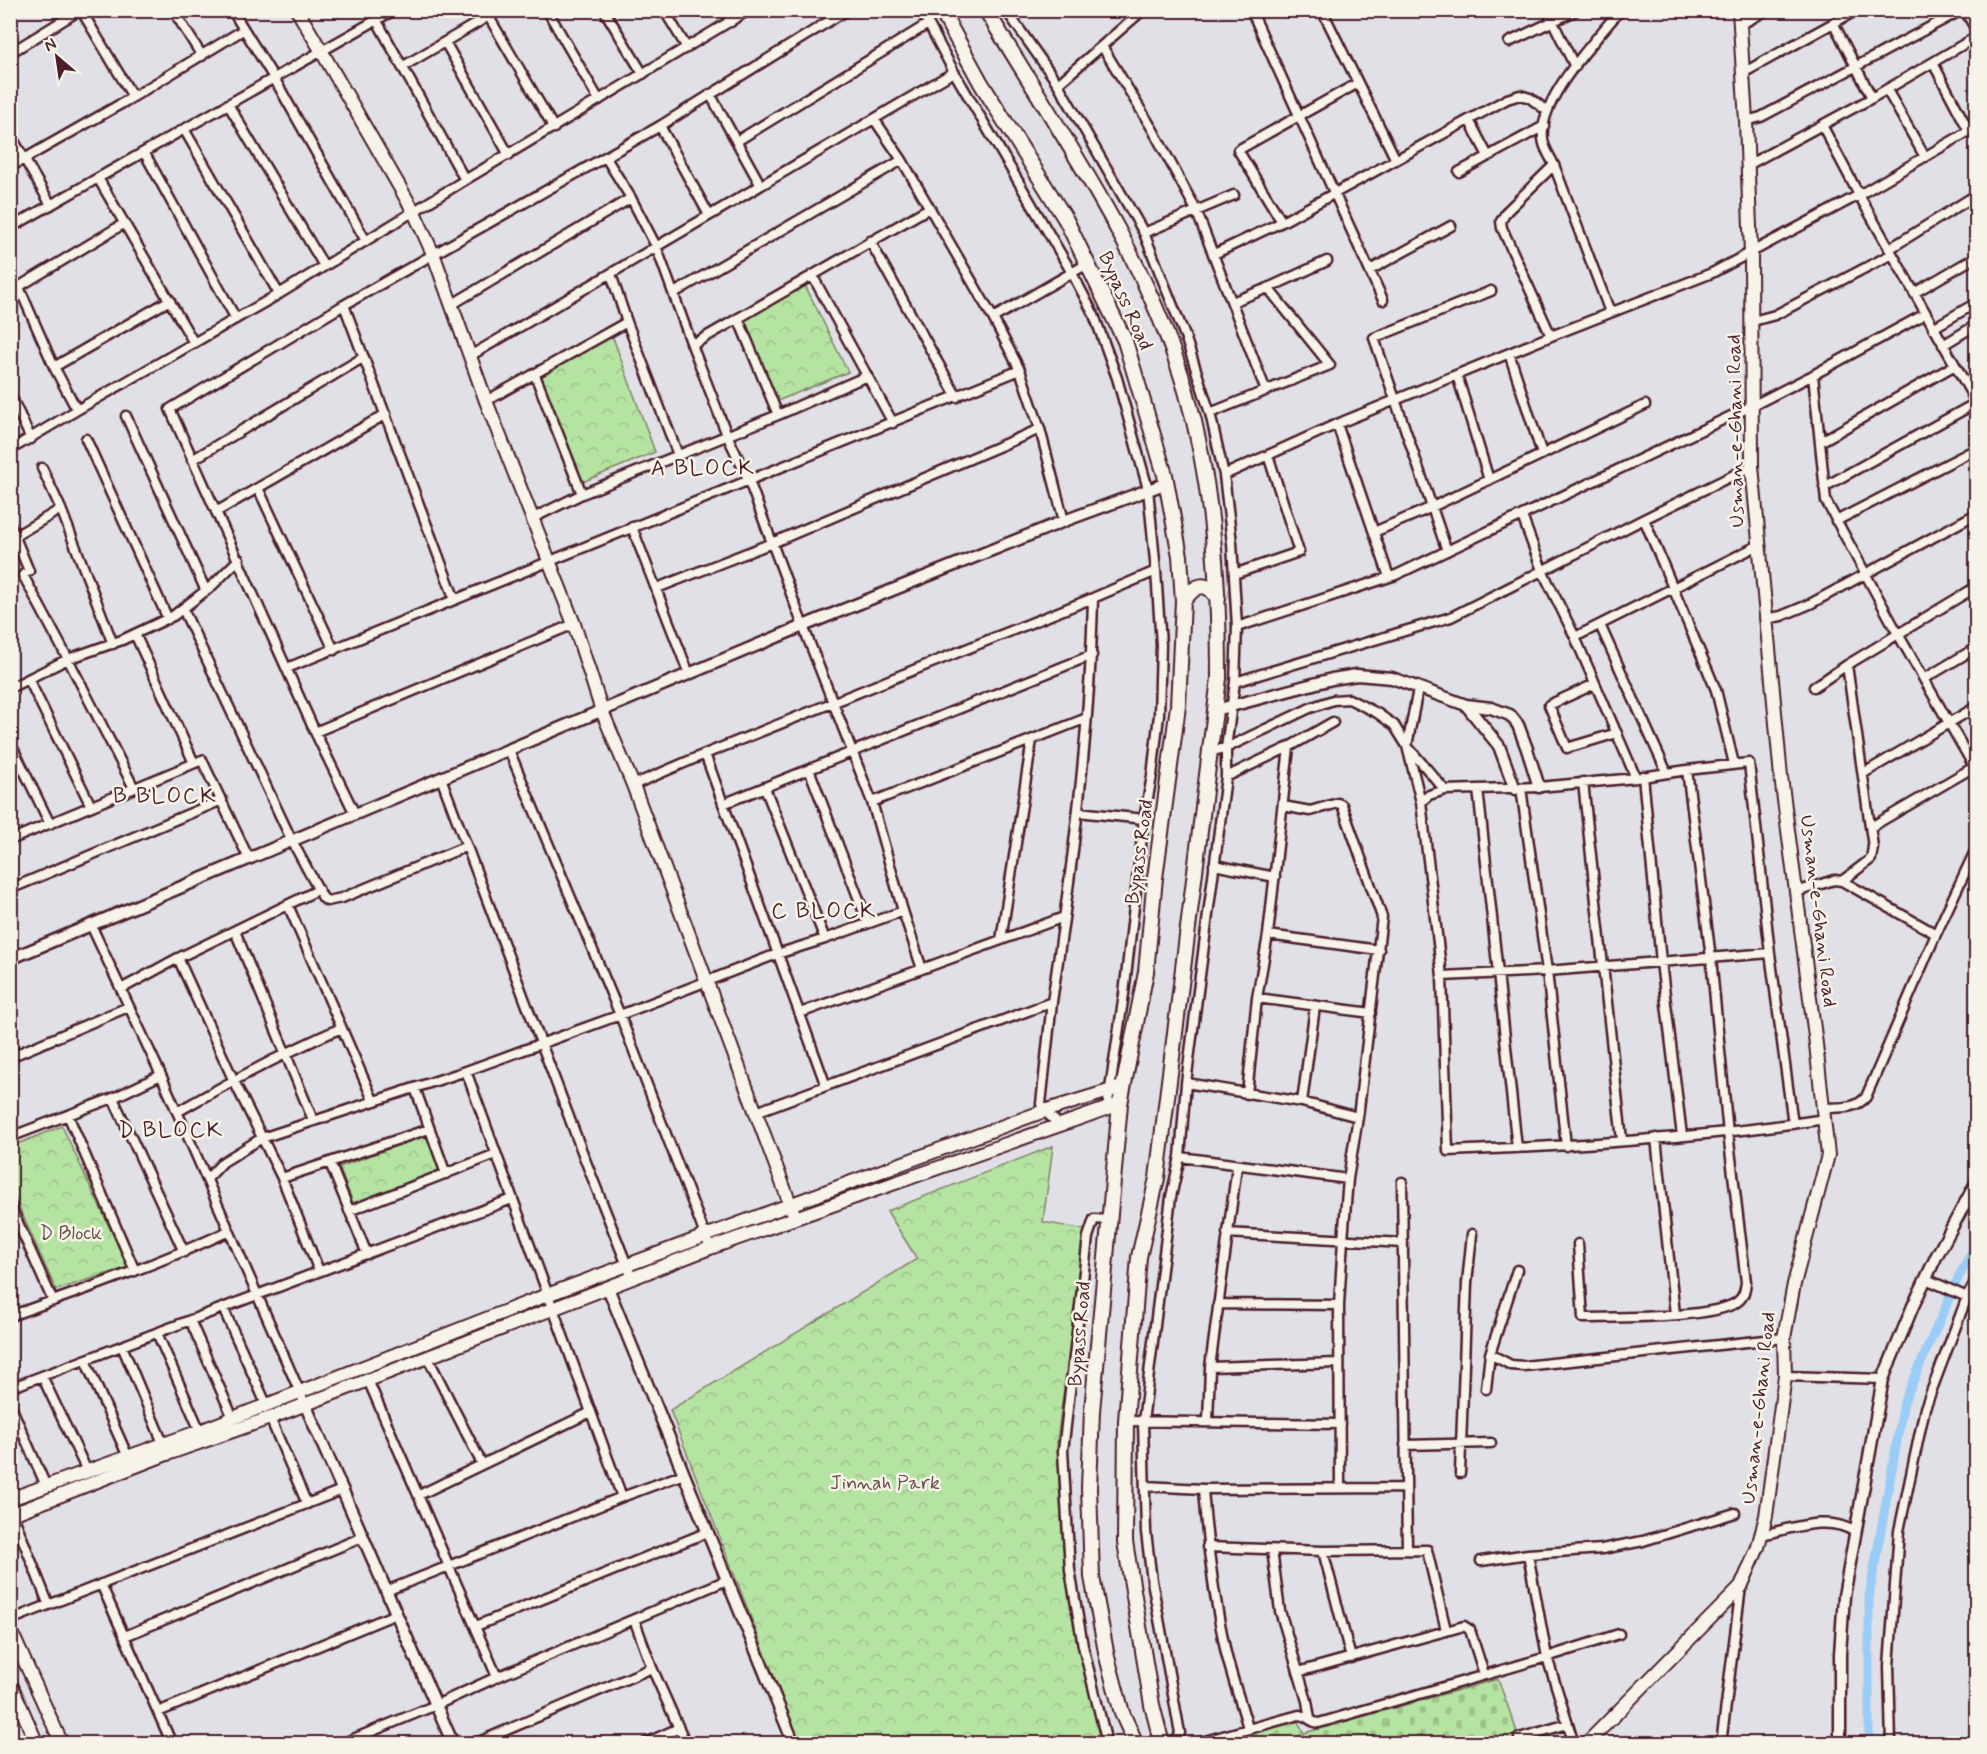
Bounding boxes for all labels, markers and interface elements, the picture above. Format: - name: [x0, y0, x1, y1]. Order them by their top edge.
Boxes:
- north arrow: [27, 27, 87, 87]
- text: N: [41, 33, 60, 57]
- street label: Bypass Road: [1091, 247, 1159, 355]
- street label: Usman-e-Ghani Road: [1721, 334, 1751, 528]
- district label: A BLOCK: [651, 455, 755, 483]
- district label: B BLOCK: [113, 783, 217, 811]
- street label: Bypass Road: [1119, 798, 1161, 906]
- street label: Usman-e-Ghani Road: [1793, 813, 1843, 1009]
- district label: C BLOCK: [771, 898, 877, 926]
- district label: D BLOCK: [118, 1117, 224, 1145]
- park label: D Block: [40, 1220, 102, 1247]
- street label: Bypass Road: [1062, 1280, 1098, 1388]
- street label: Usman-e-Ghani Road: [1735, 1310, 1783, 1506]
- park label: Jinnah Park: [830, 1470, 940, 1497]

